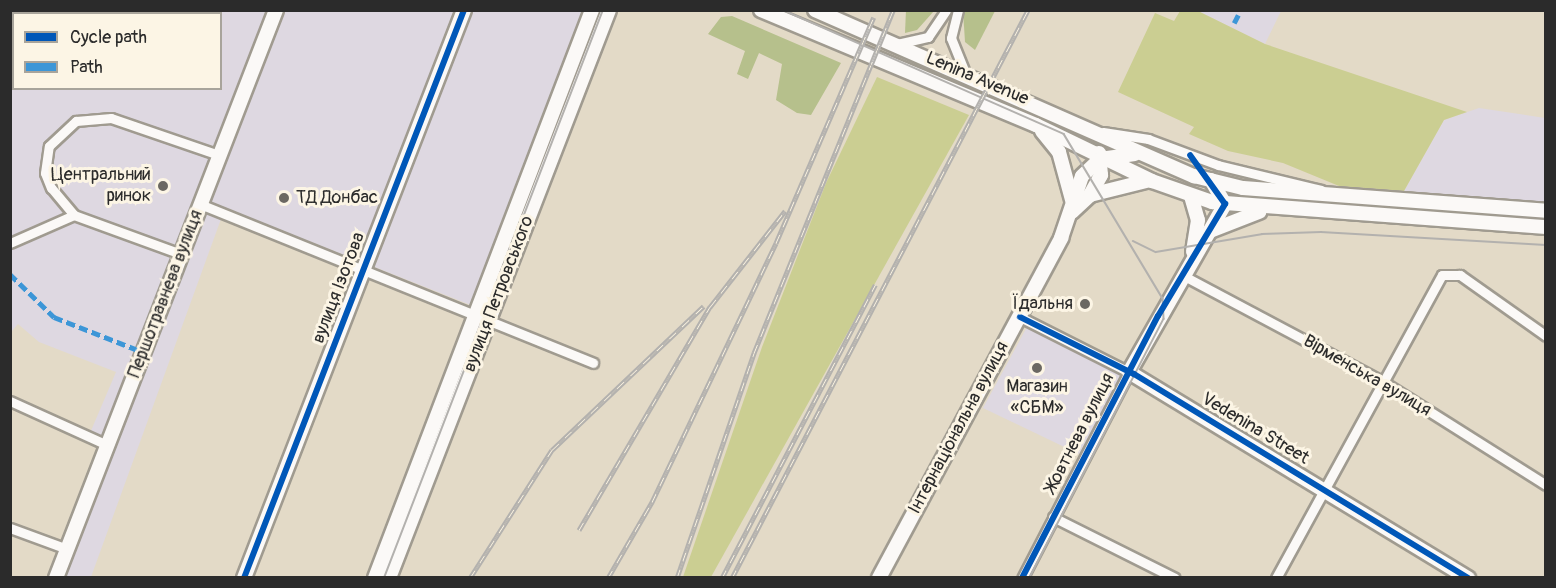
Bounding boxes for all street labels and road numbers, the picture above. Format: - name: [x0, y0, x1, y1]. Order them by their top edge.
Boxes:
- street label: Lenina Avenue: [922, 48, 1032, 110]
- street label: Першотравнева вулиця: [124, 207, 208, 381]
- street label: вулиця Петровського: [459, 213, 539, 375]
- street label: вулиця Ізотова: [308, 230, 370, 346]
- street label: Вірменська вулиця: [1299, 331, 1435, 421]
- street label: Інтернаціональна вулиця: [904, 338, 1014, 518]
- street label: Жовтнева вулиця: [1041, 370, 1119, 496]
- street label: Vedenina Street: [1197, 388, 1313, 470]

